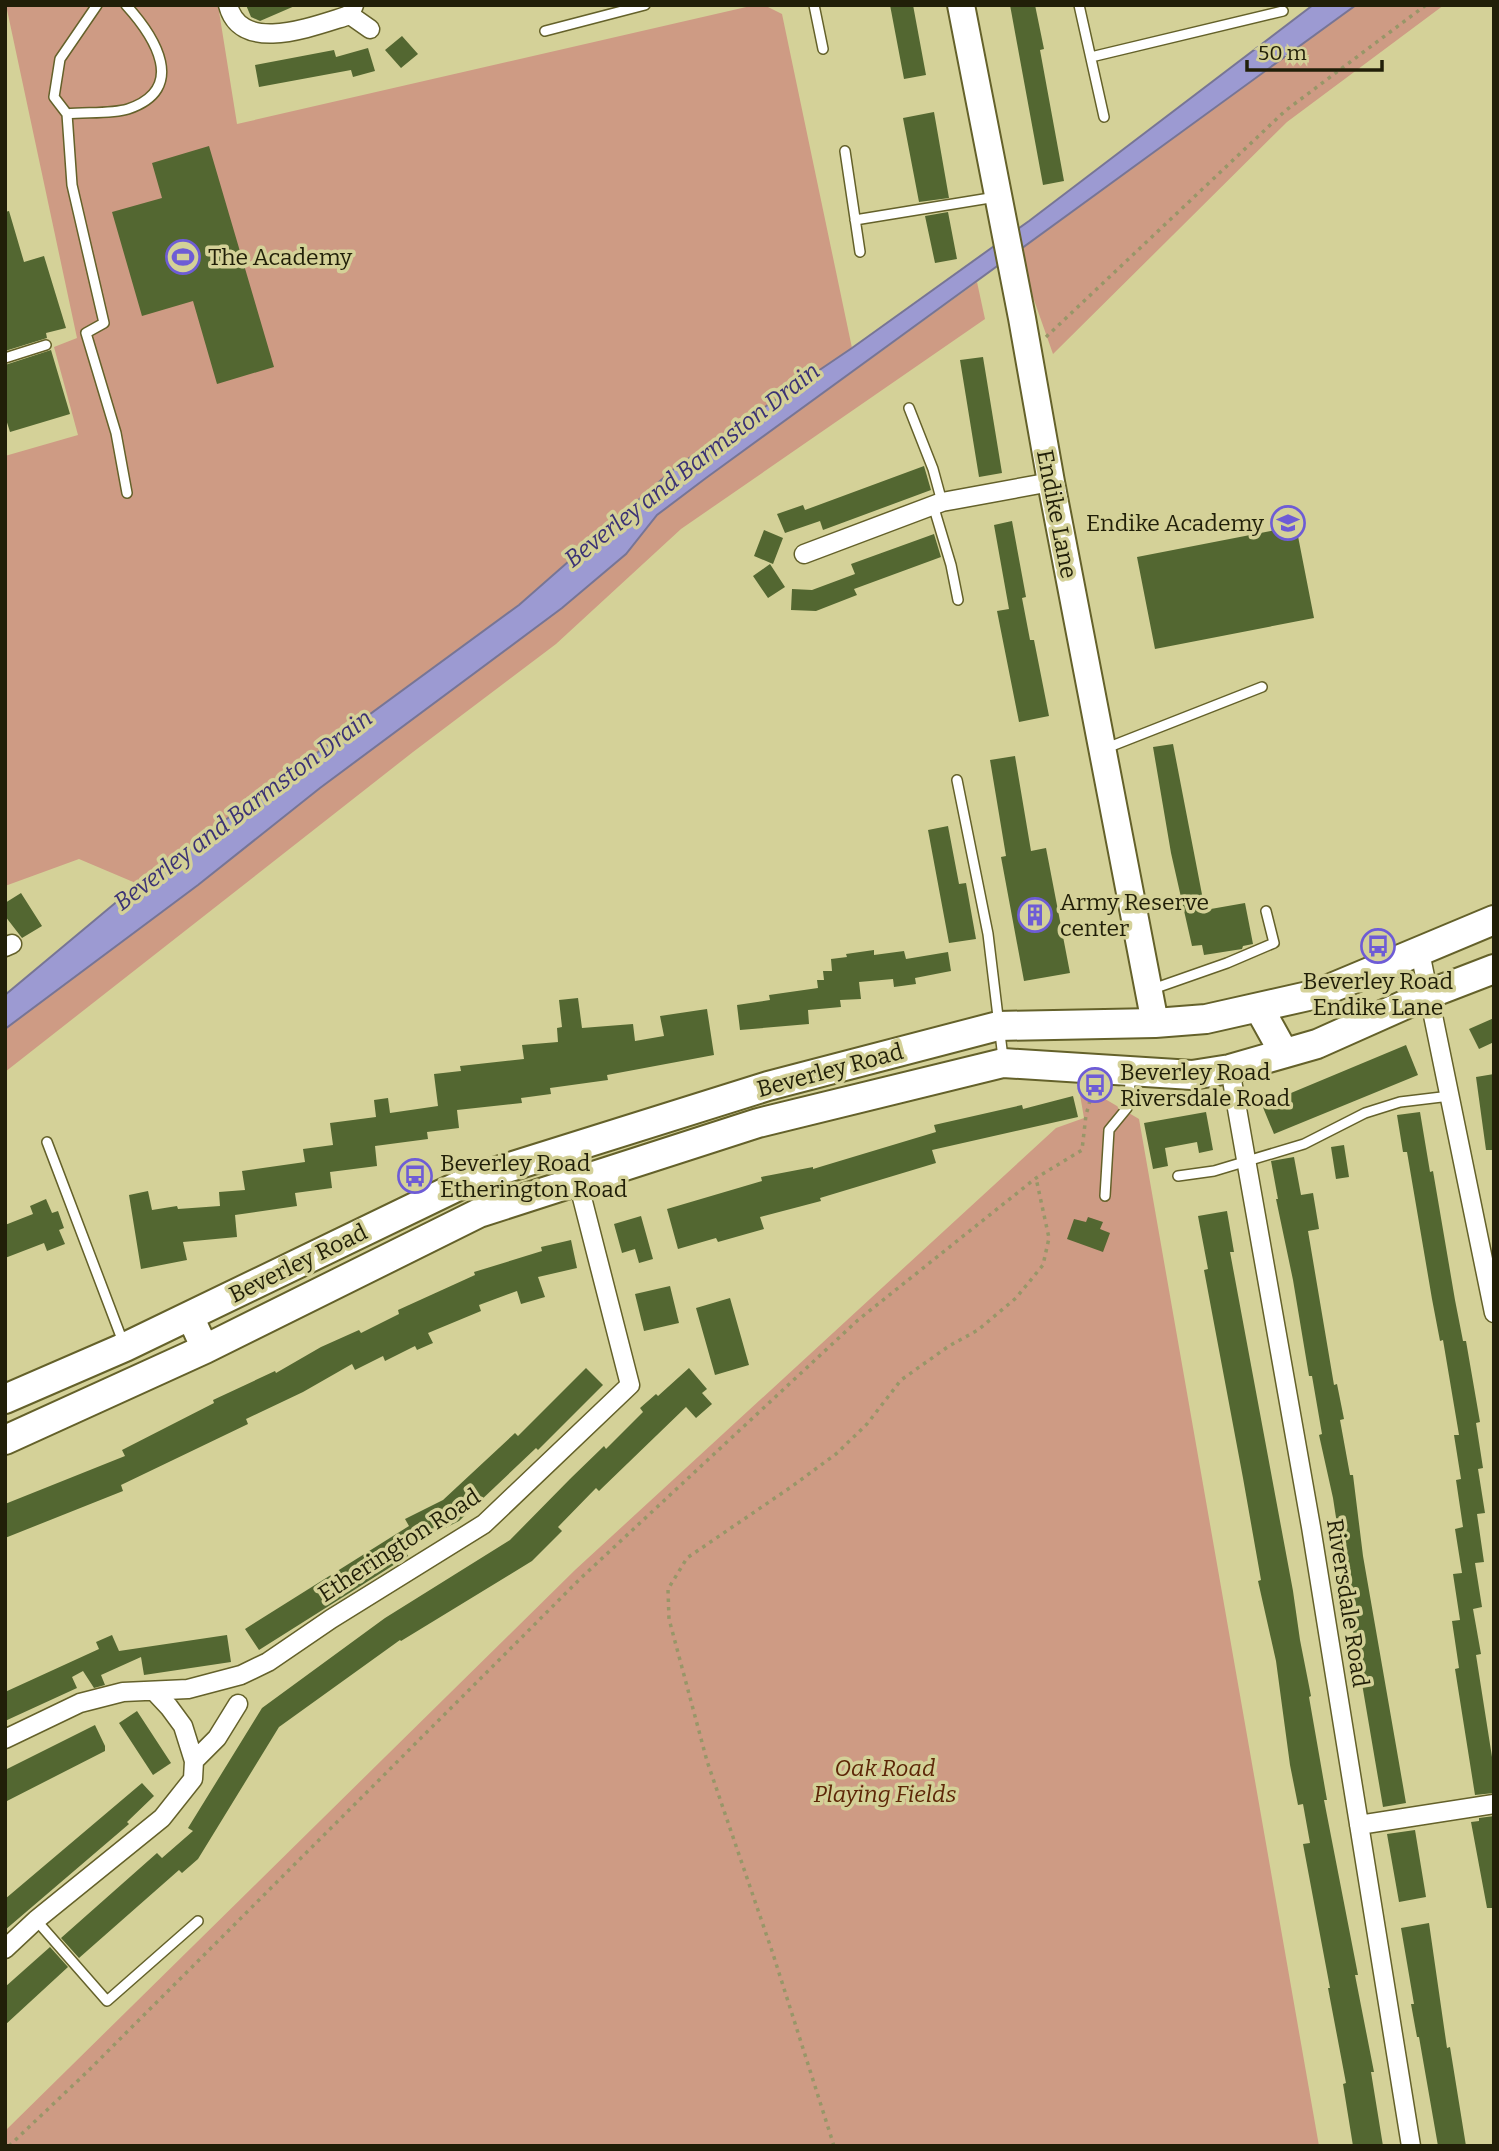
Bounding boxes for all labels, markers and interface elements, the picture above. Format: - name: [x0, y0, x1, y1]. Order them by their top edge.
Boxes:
- scale bar: [1247, 28, 1382, 72]
- text: 50 m: [1258, 40, 1307, 66]
- sports icon: The Academy: [164, 238, 202, 276]
- place label: The Academy: [208, 243, 353, 271]
- water label: Beverley and Barmston Drain: [559, 357, 825, 573]
- street label: Endike Lane: [1031, 447, 1083, 581]
- school or university icon: Endike Academy: [1269, 504, 1307, 542]
- place label: Endike Academy: [1086, 509, 1265, 537]
- water label: Beverley and Barmston Drain: [108, 704, 378, 916]
- place label: Army Reserve center: [1060, 888, 1209, 942]
- building icon: Army Reserve center: [1016, 896, 1054, 934]
- bus stop icon: Beverley Road Endike Lane: [1359, 927, 1397, 965]
- place label: Beverley Road Endike Lane: [1303, 967, 1453, 1021]
- street label: Beverley Road: [754, 1037, 907, 1103]
- place label: Beverley Road Riversdale Road: [1120, 1058, 1291, 1112]
- bus stop icon: Beverley Road Riversdale Road: [1076, 1066, 1114, 1104]
- place label: Beverley Road Etherington Road: [440, 1149, 628, 1203]
- bus stop icon: Beverley Road Etherington Road: [396, 1157, 434, 1195]
- street label: Beverley Road: [224, 1217, 372, 1309]
- street label: Etherington Road: [313, 1482, 485, 1608]
- street label: Riversdale Road: [1321, 1517, 1375, 1690]
- park label: Oak Road Playing Fields: [814, 1754, 957, 1808]

